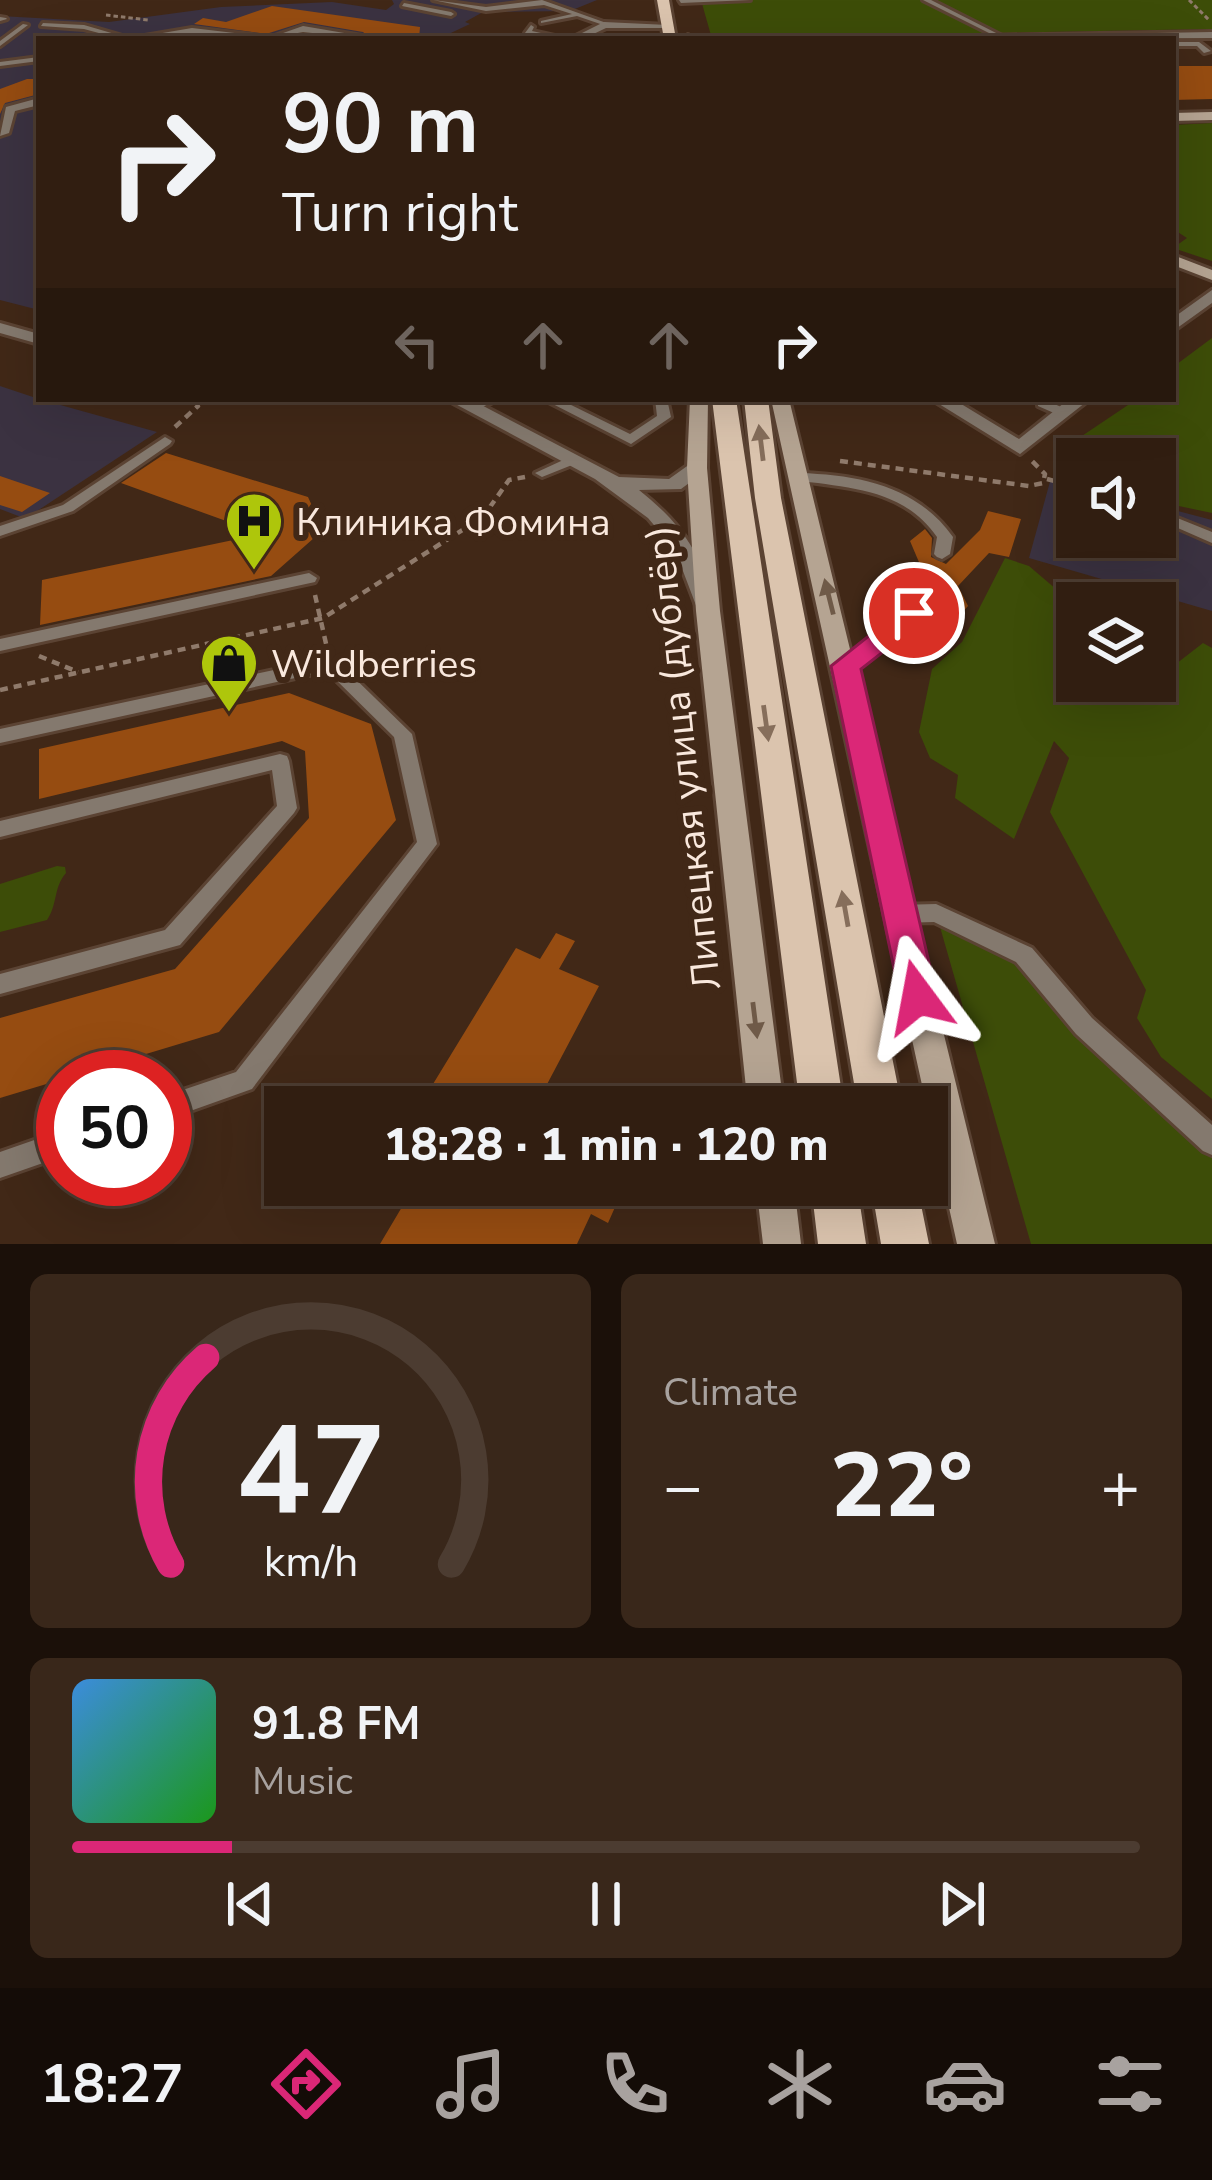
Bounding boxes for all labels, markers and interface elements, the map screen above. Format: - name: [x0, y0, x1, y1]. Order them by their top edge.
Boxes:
- text: 90 m: [282, 67, 479, 182]
- icon: right: [84, 84, 240, 240]
- text: Turn right: [282, 176, 518, 250]
- icon: left: [384, 312, 450, 378]
- icon: ahead: [510, 312, 576, 378]
- icon: ahead: [636, 312, 702, 378]
- icon: right: [762, 312, 828, 378]
- one-way arrow: [751, 424, 770, 461]
- map controls: [1056, 438, 1176, 702]
- button: sound: [1056, 438, 1176, 558]
- hospital icon: Клиника Фомина: [223, 490, 285, 572]
- place label: Клиника Фомина: [296, 496, 611, 549]
- street label: Липецкая улица (дублёр): [633, 523, 734, 993]
- pin: [863, 562, 965, 664]
- one-way arrow: [819, 579, 838, 616]
- icon: arrive: [881, 580, 947, 646]
- button: layers: [1056, 582, 1176, 702]
- shop icon: Wildberries: [198, 632, 260, 714]
- place label: Wildberries: [271, 638, 477, 691]
- one-way arrow: [757, 705, 776, 742]
- one-way arrow: [835, 890, 853, 928]
- position arrow: [855, 934, 981, 1060]
- one-way arrow: [746, 1001, 765, 1039]
- speed limit sign: 50: [36, 1050, 192, 1206]
- text: 18:28 · 1 min · 120 m: [383, 1115, 829, 1176]
- text: Climate: [663, 1366, 798, 1419]
- text: 47: [236, 1387, 385, 1557]
- text: 22°: [830, 1425, 973, 1548]
- text: −: [663, 1442, 703, 1532]
- text: +: [1100, 1442, 1140, 1532]
- text: km/h: [263, 1533, 358, 1591]
- text: 91.8 FM: [252, 1694, 421, 1755]
- text: Music: [252, 1755, 353, 1808]
- icon: previous: [217, 1871, 283, 1937]
- icon: pause: [573, 1871, 639, 1937]
- icon: next: [929, 1871, 995, 1937]
- icon: directions: [264, 2042, 348, 2126]
- icon: music: [429, 2042, 513, 2126]
- icon: phone: [593, 2042, 677, 2126]
- icon: climate: [758, 2042, 842, 2126]
- icon: car: [923, 2042, 1007, 2126]
- icon: filters: [1088, 2042, 1172, 2126]
- text: 18:27: [40, 2047, 183, 2121]

